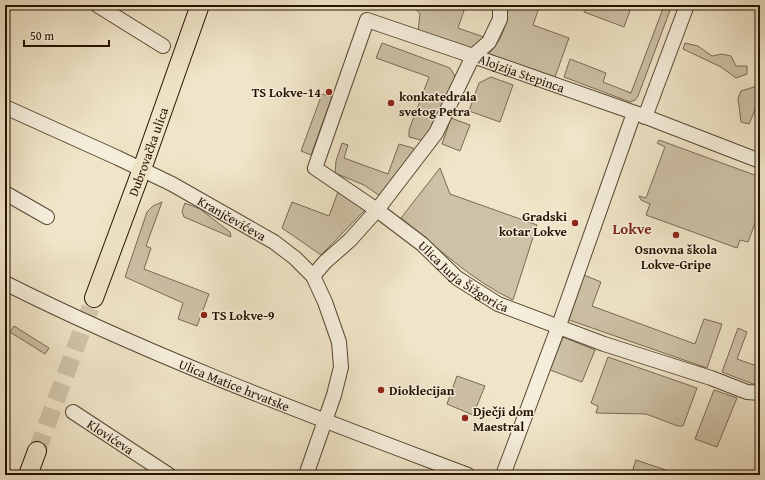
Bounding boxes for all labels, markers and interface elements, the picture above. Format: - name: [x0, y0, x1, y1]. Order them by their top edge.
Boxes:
- scale bar: [24, 22, 109, 48]
- text: 50 m: [30, 27, 54, 44]
- street label: Alojzija Stepinca: [476, 49, 568, 97]
- place label: TS Lokve-14: [252, 83, 321, 102]
- marker: TS Lokve-14: [324, 87, 334, 97]
- place label: konkatedrala svetog Petra: [399, 87, 477, 121]
- marker: konkatedrala svetog Petra: [386, 98, 396, 108]
- street label: Dubrovačka ulica: [123, 104, 173, 199]
- street label: Kranjčevićeva: [194, 191, 271, 246]
- place label: Gradski kotar Lokve: [499, 207, 567, 241]
- marker: Gradski kotar Lokve: [570, 218, 580, 228]
- district label: Lokve: [612, 218, 652, 239]
- marker: Osnovna škola Lokve-Gripe: [671, 230, 681, 240]
- street label: Ulica Jurja Šižgorića: [414, 236, 512, 317]
- place label: Osnovna škola Lokve-Gripe: [635, 240, 717, 274]
- place label: TS Lokve-9: [212, 306, 275, 325]
- marker: TS Lokve-9: [199, 310, 209, 320]
- street label: Ulica Matice hrvatske: [176, 354, 292, 416]
- place label: Dioklecijan: [389, 381, 455, 400]
- marker: Dioklecijan: [376, 385, 386, 395]
- place label: Dječji dom Maestral: [473, 402, 535, 436]
- marker: Dječji dom Maestral: [460, 413, 470, 423]
- street label: Klovićeva: [84, 414, 138, 459]

